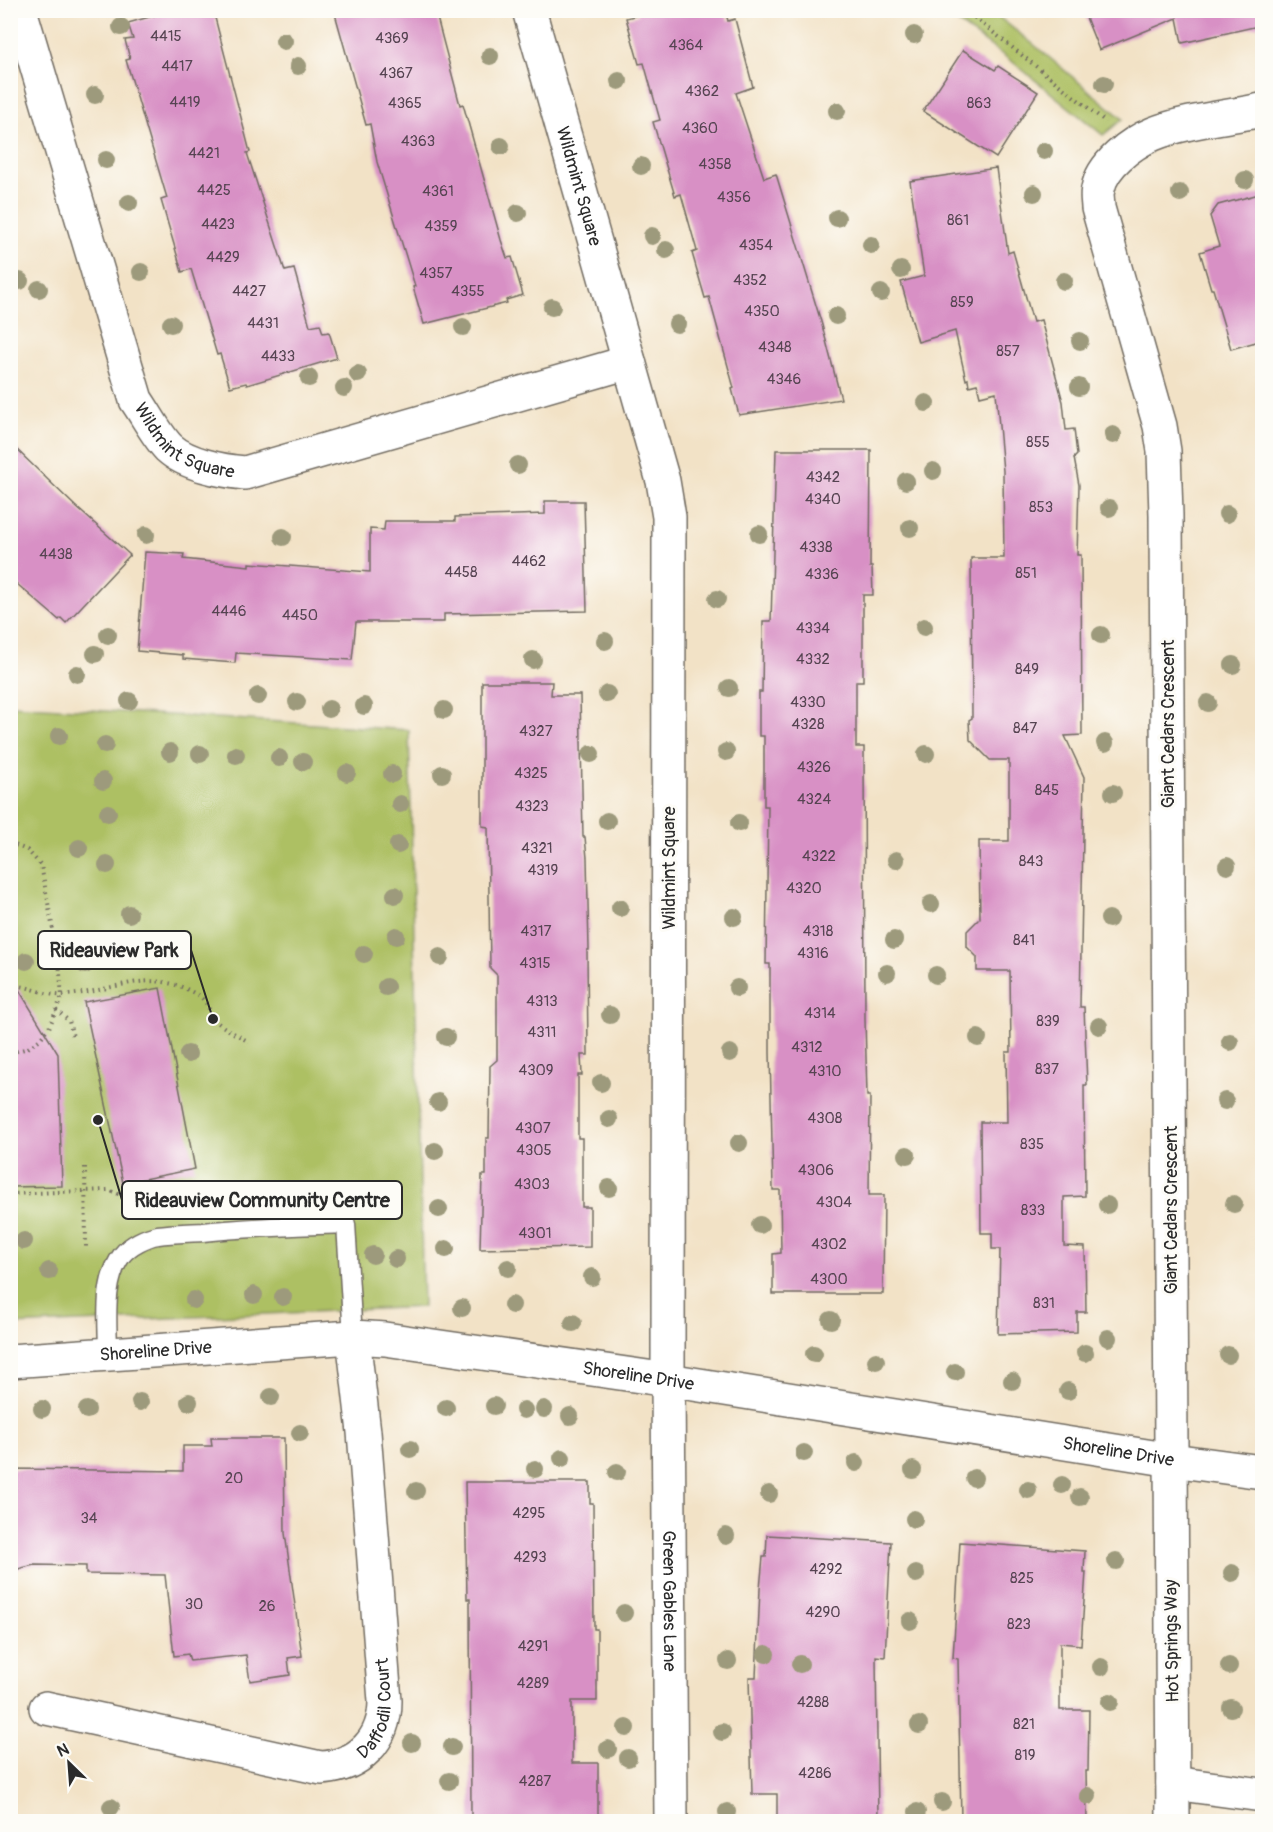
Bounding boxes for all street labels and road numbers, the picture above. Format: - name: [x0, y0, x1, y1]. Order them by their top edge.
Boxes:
- street label: Wildmint Square: [551, 124, 607, 249]
- street label: Wildmint Square: [129, 398, 236, 483]
- street label: Giant Cedars Crescent: [1157, 639, 1180, 808]
- street label: Wildmint Square: [658, 806, 681, 930]
- street label: Giant Cedars Crescent: [1160, 1125, 1183, 1294]
- street label: Shoreline Drive: [99, 1335, 213, 1366]
- street label: Shoreline Drive: [581, 1356, 696, 1396]
- street label: Shoreline Drive: [1061, 1431, 1176, 1472]
- street label: Green Gables Lane: [658, 1530, 681, 1671]
- street label: Hot Springs Way: [1159, 1579, 1185, 1703]
- street label: Daffodil Court: [352, 1657, 397, 1764]

